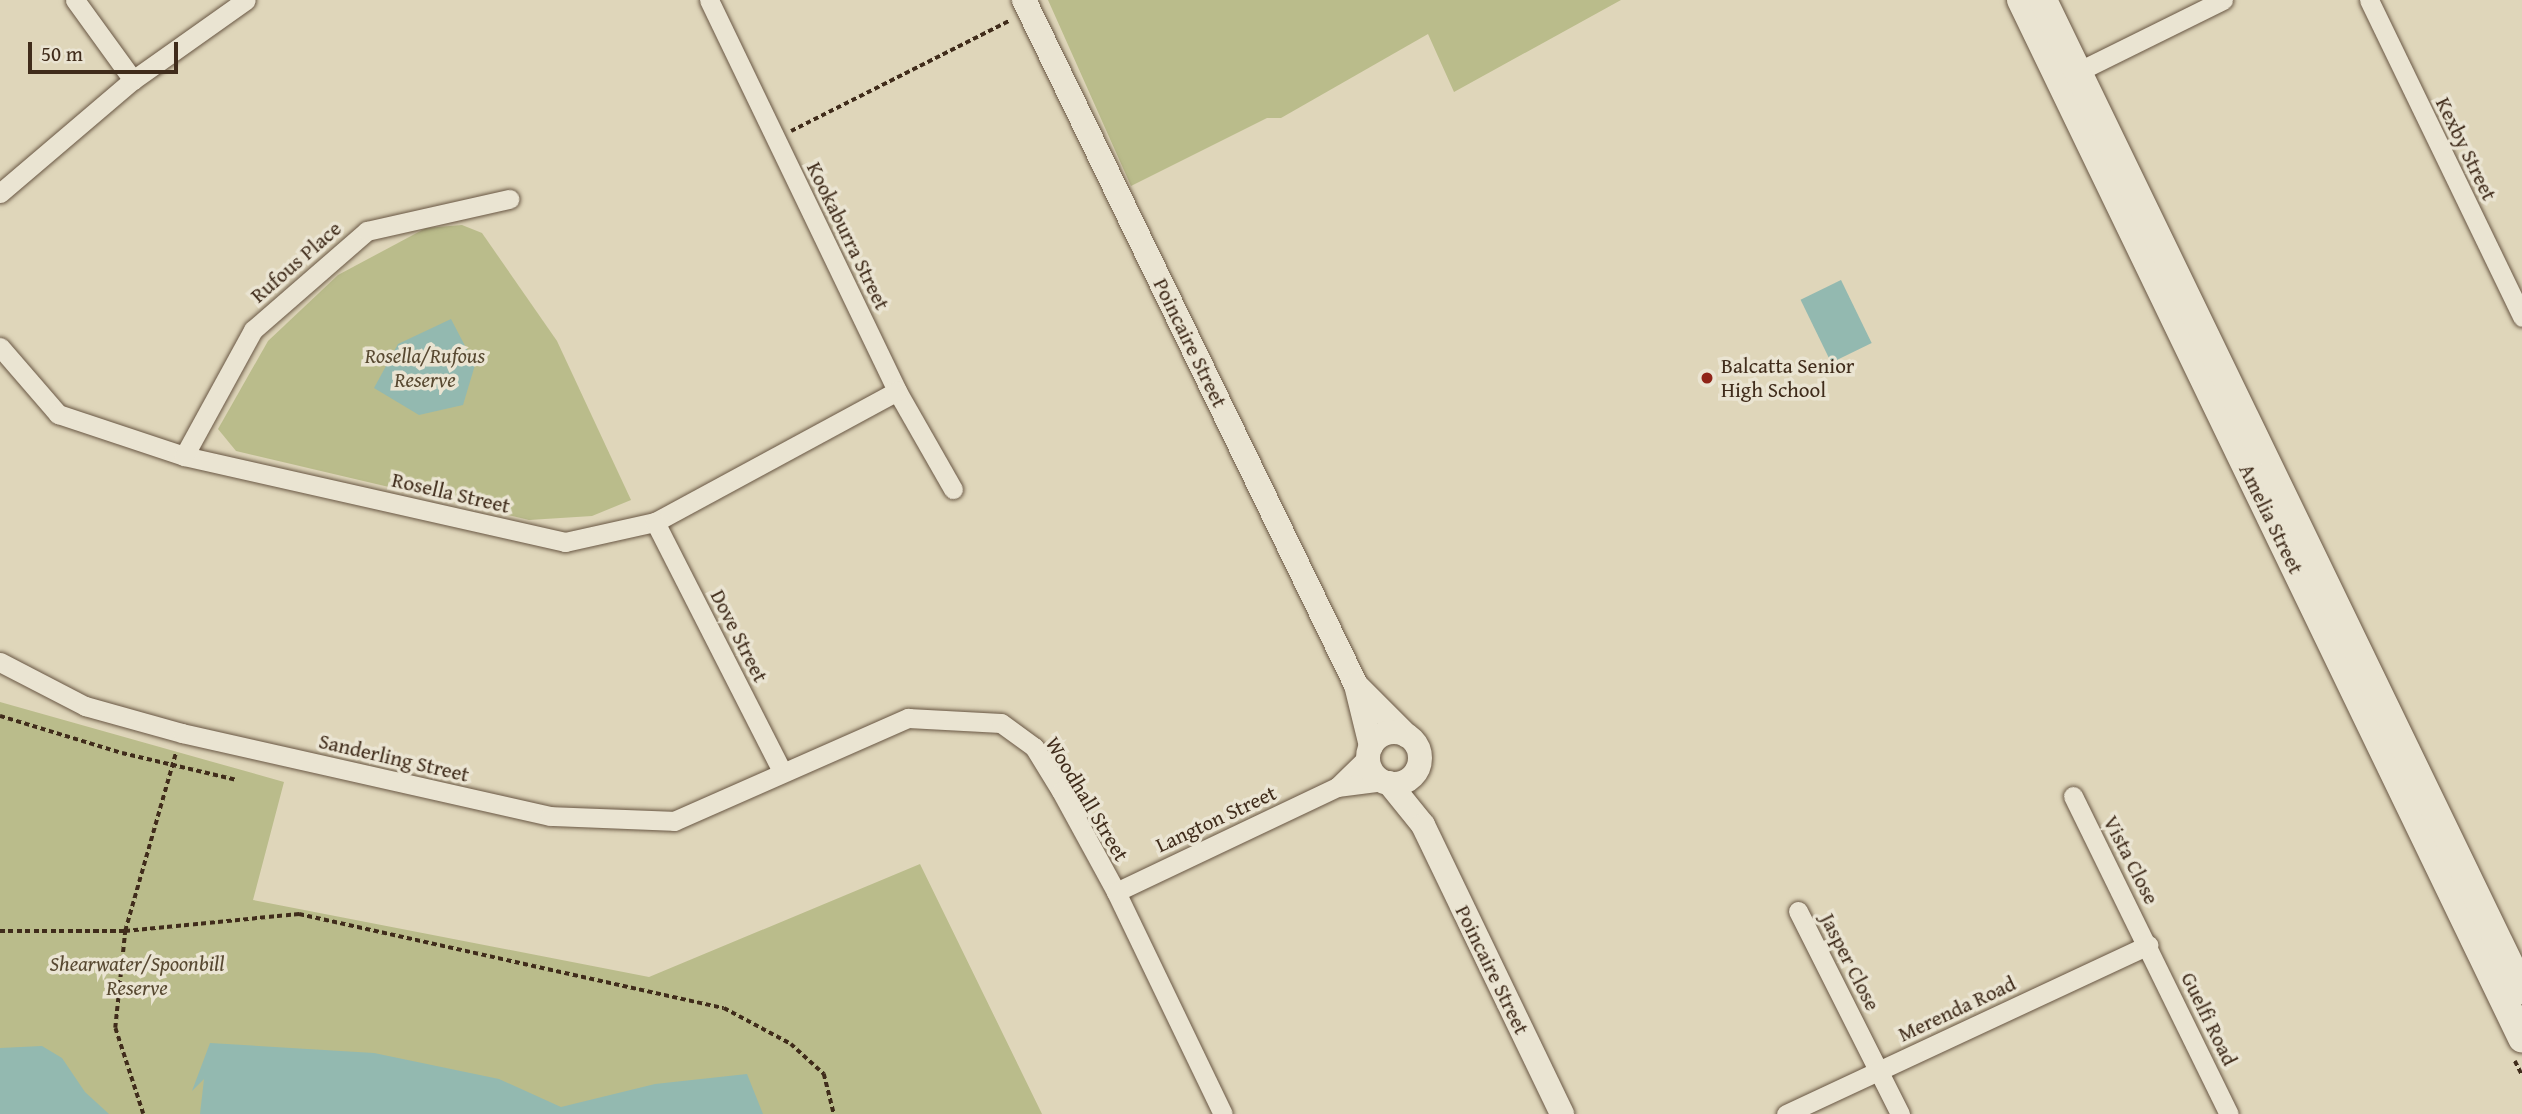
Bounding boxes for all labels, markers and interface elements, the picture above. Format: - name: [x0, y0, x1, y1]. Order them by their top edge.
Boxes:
- scale bar: [32, 28, 182, 72]
- text: 50 m: [41, 38, 83, 69]
- street label: Kexby Street: [2430, 93, 2502, 205]
- street label: Kookaburra Street: [801, 158, 895, 314]
- street label: Rufous Place: [246, 216, 346, 308]
- street label: Poincaire Street: [1148, 274, 1232, 412]
- park label: Rosella/Rufous Reserve: [365, 343, 485, 393]
- place label: Balcatta Senior High School: [1721, 353, 1855, 403]
- marker: Balcatta Senior High School: [1699, 370, 1715, 386]
- street label: Amelia Street: [2234, 460, 2308, 578]
- street label: Rosella Street: [389, 467, 513, 519]
- street label: Dove Street: [705, 585, 773, 687]
- street label: Sanderling Street: [316, 728, 472, 788]
- street label: Woodhall Street: [1040, 732, 1134, 866]
- street label: Langton Street: [1152, 780, 1280, 858]
- street label: Vista Close: [2098, 811, 2164, 909]
- street label: Poincaire Street: [1450, 901, 1534, 1039]
- street label: Jasper Close: [1815, 909, 1885, 1015]
- park label: Shearwater/Spoonbill Reserve: [50, 951, 224, 1001]
- street label: Guelfi Road: [2176, 968, 2242, 1070]
- street label: Merenda Road: [1894, 971, 2020, 1047]

